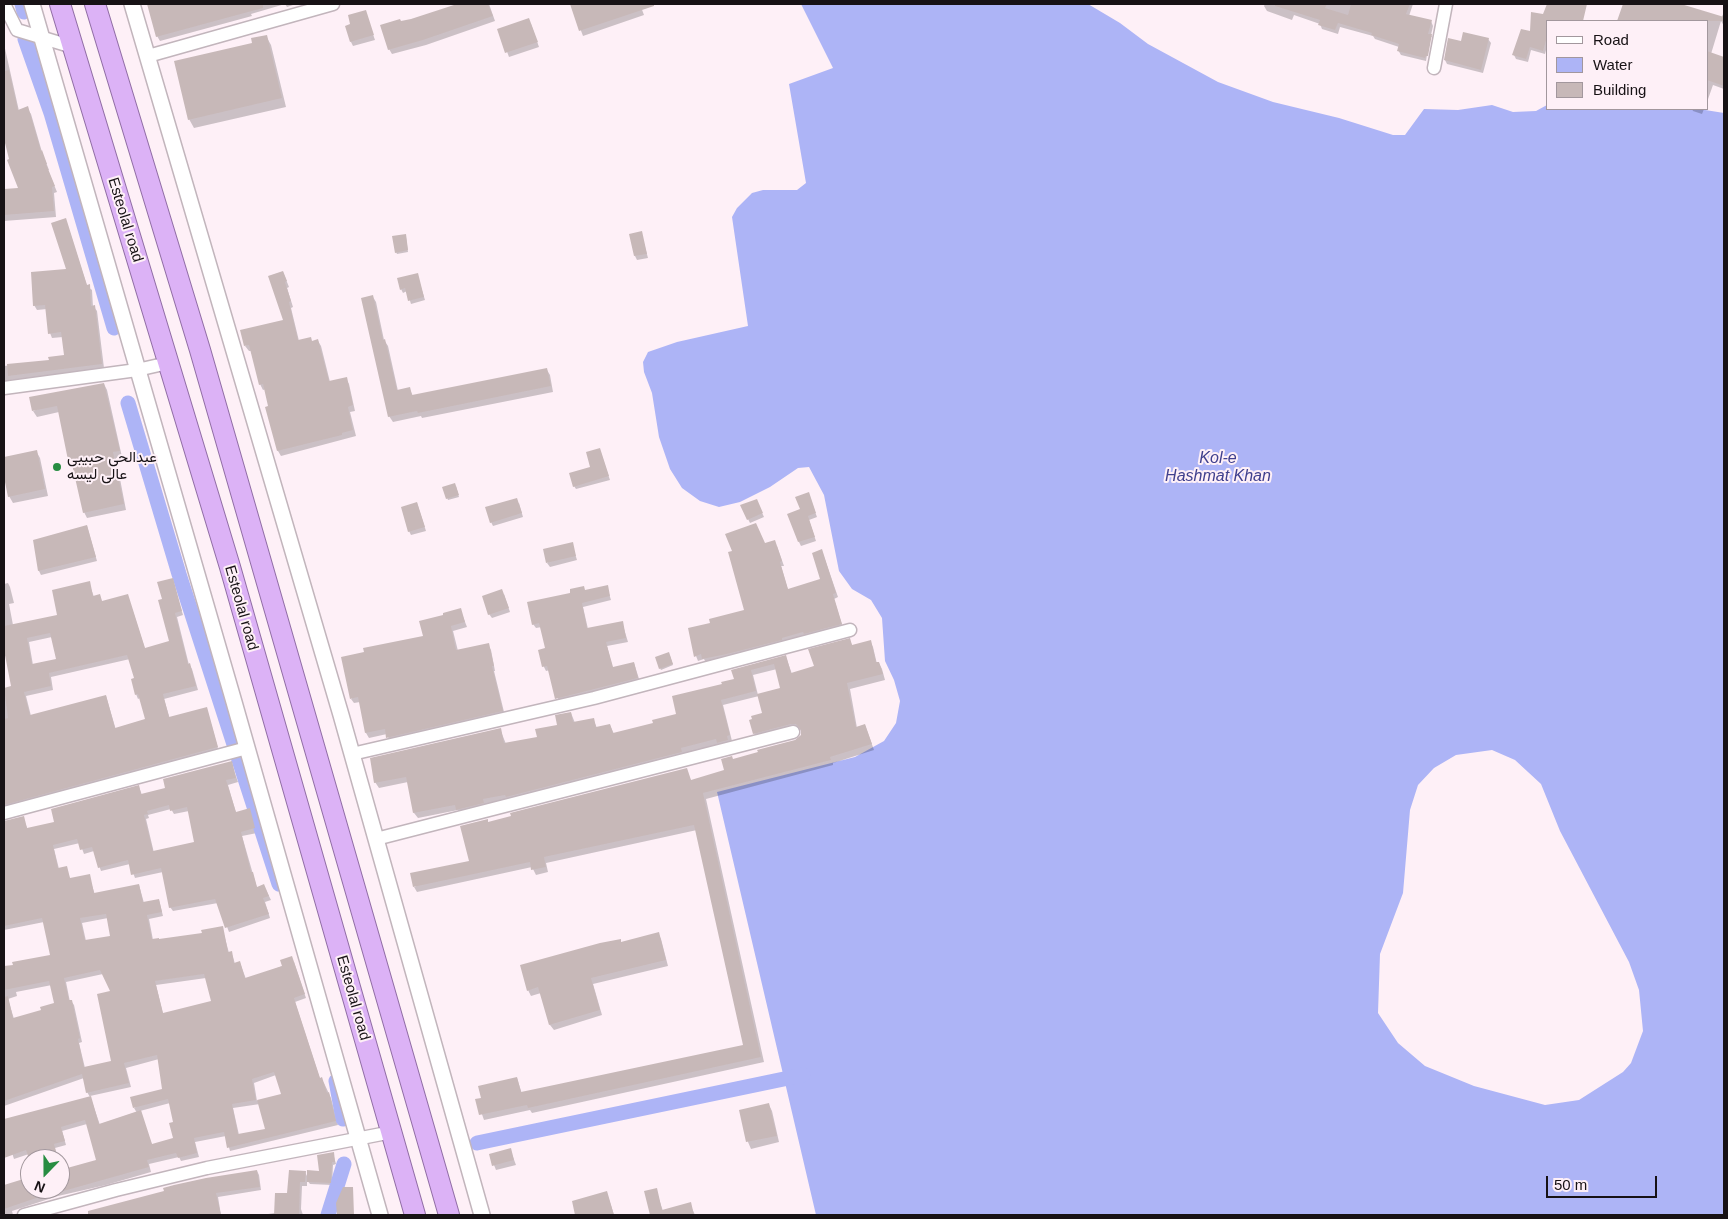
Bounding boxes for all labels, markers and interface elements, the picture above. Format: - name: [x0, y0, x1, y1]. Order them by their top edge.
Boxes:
- legend: [1546, 20, 1708, 110]
- text: Road: [1593, 31, 1629, 48]
- text: Water: [1593, 56, 1632, 73]
- text: Building: [1593, 81, 1646, 98]
- street label: Esteolal road: [104, 176, 146, 264]
- place label: عبدالحی حبیبی عالی لیسه: [67, 449, 157, 484]
- water label: Kol-e Hashmat Khan: [1165, 449, 1271, 487]
- marker: عبدالحی حبیبی عالی لیسه: [51, 461, 63, 473]
- street label: Esteolal road: [220, 563, 262, 653]
- street label: Esteolal road: [332, 953, 374, 1043]
- north arrow: [20, 1149, 70, 1199]
- scale bar: [1548, 1166, 1659, 1198]
- text: 50 m: [1554, 1176, 1587, 1193]
- text: N: [32, 1178, 47, 1196]

